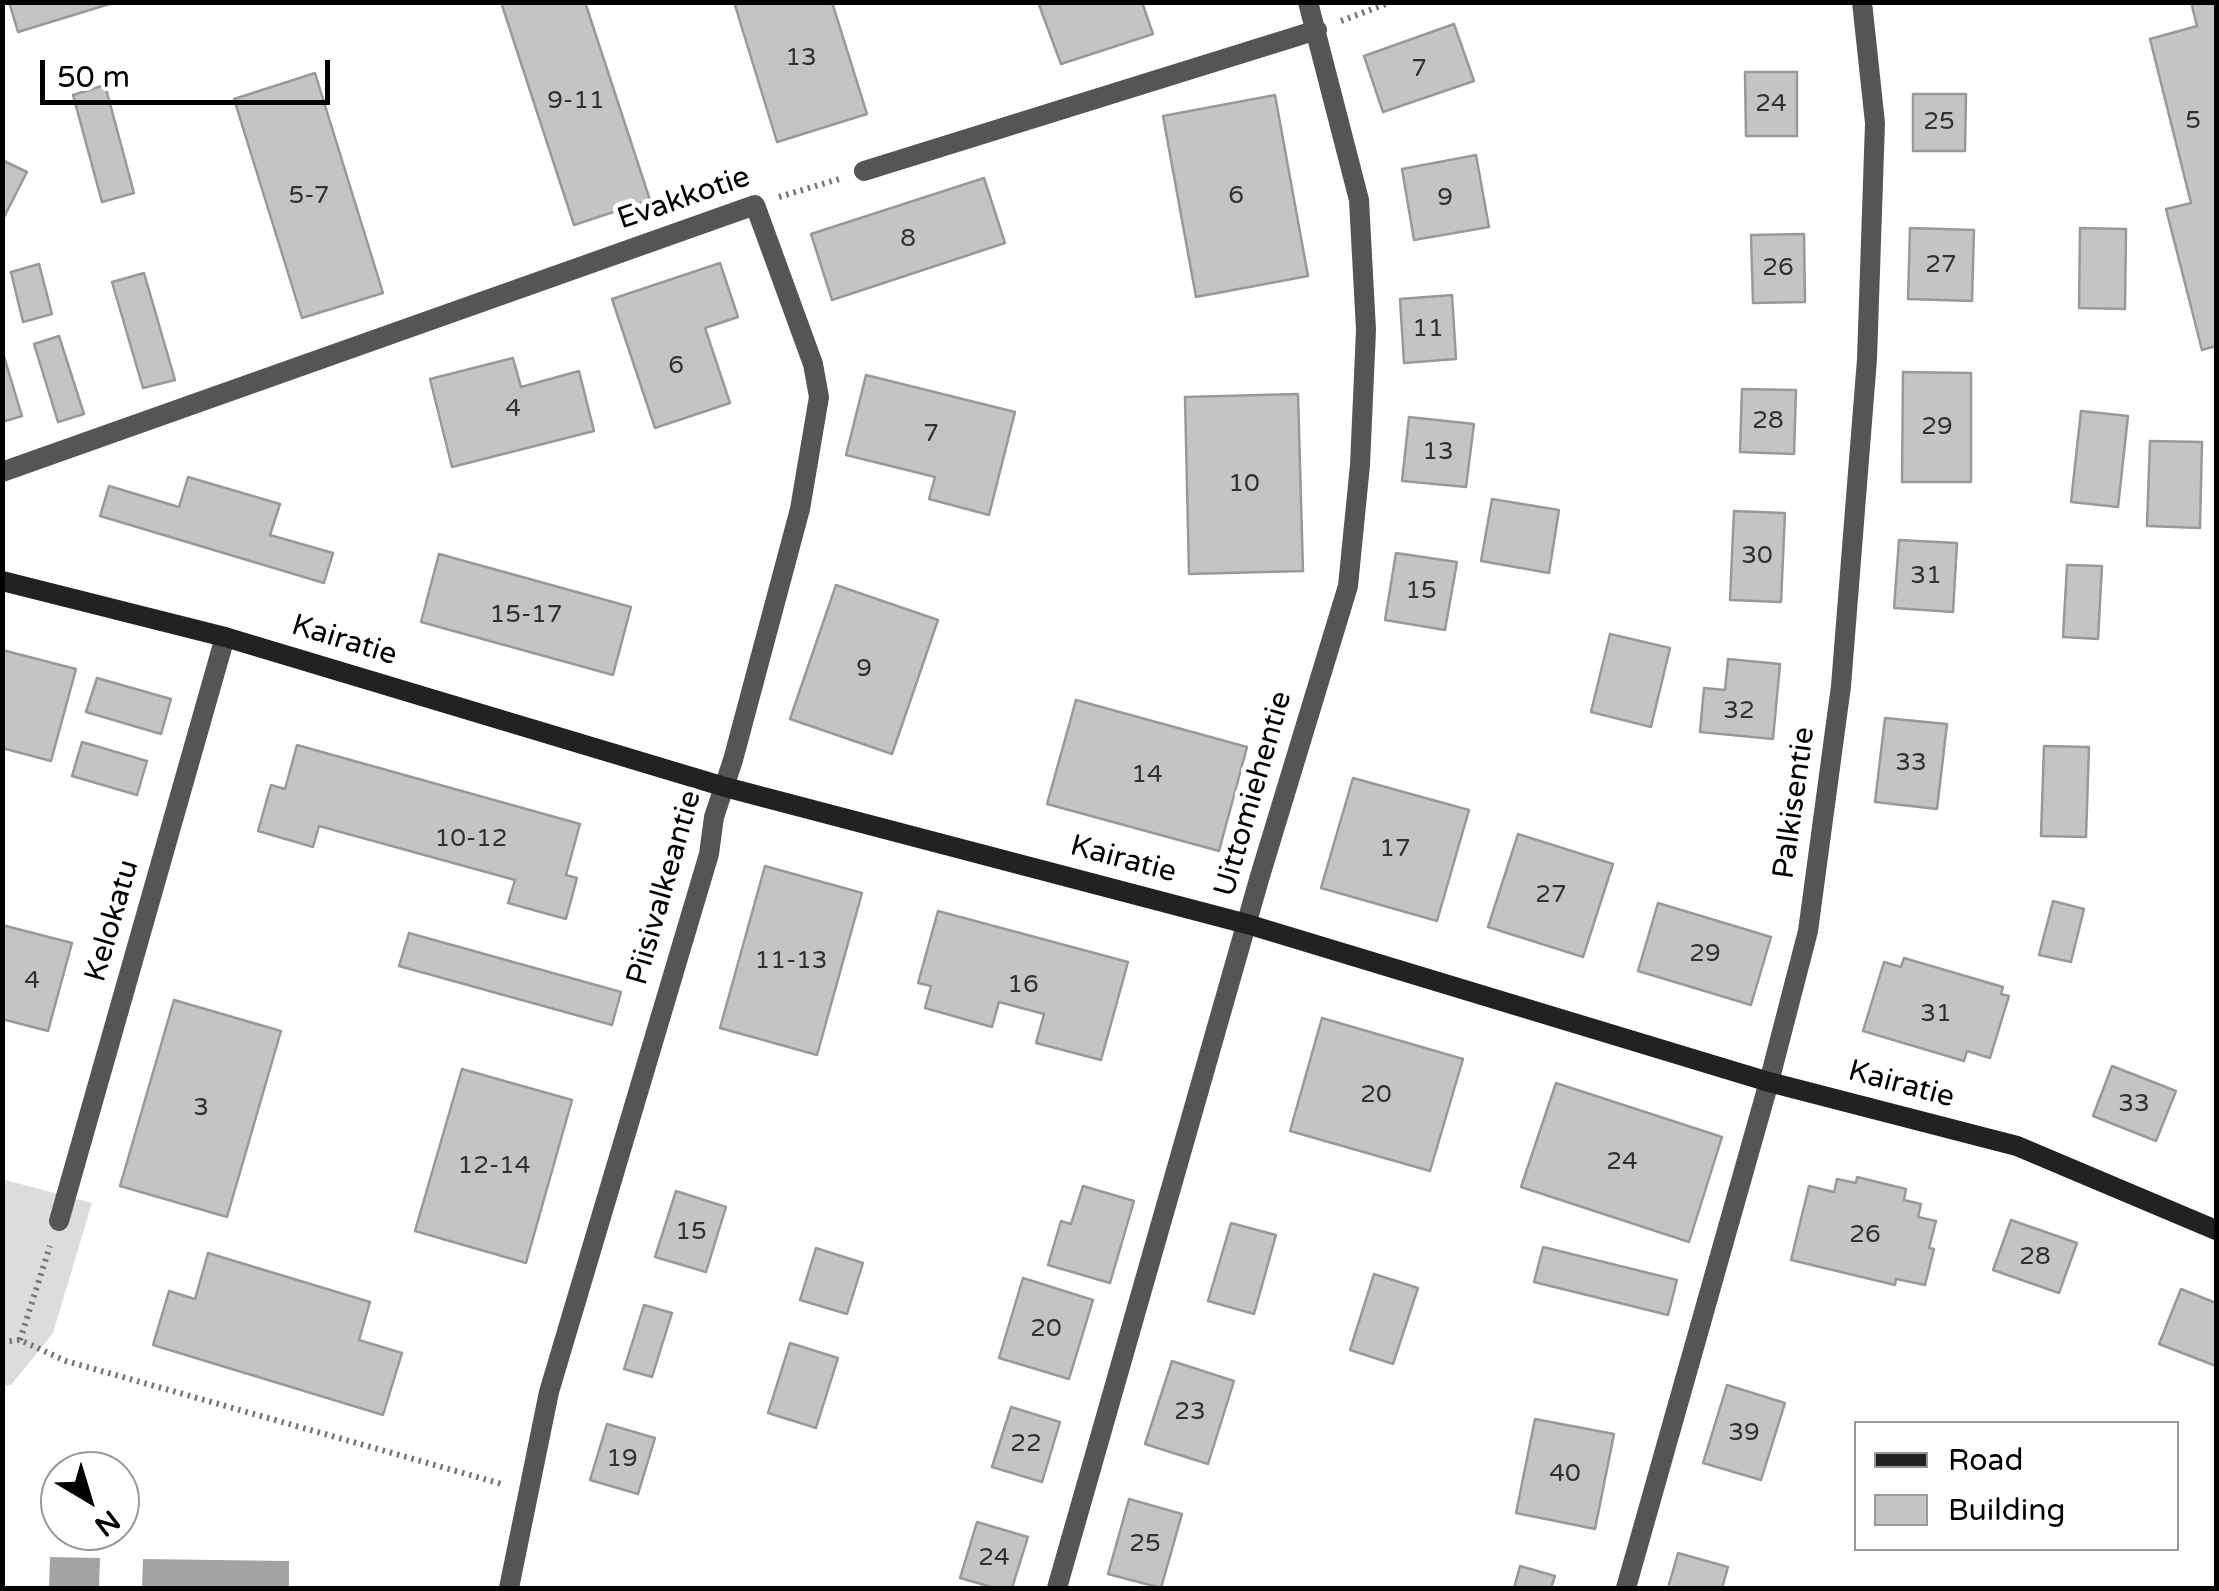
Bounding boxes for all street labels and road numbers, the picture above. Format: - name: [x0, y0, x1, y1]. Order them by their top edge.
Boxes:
- street label: Evakkotie: [613, 160, 755, 238]
- street label: Kairatie: [287, 608, 401, 674]
- street label: Uittomiehentie: [1208, 687, 1300, 901]
- street label: Palkisentie: [1767, 725, 1823, 881]
- street label: Piisivalkeantie: [620, 787, 710, 989]
- street label: Kairatie: [1066, 829, 1180, 891]
- street label: Kelokatu: [78, 856, 148, 986]
- street label: Kairatie: [1844, 1054, 1958, 1116]

